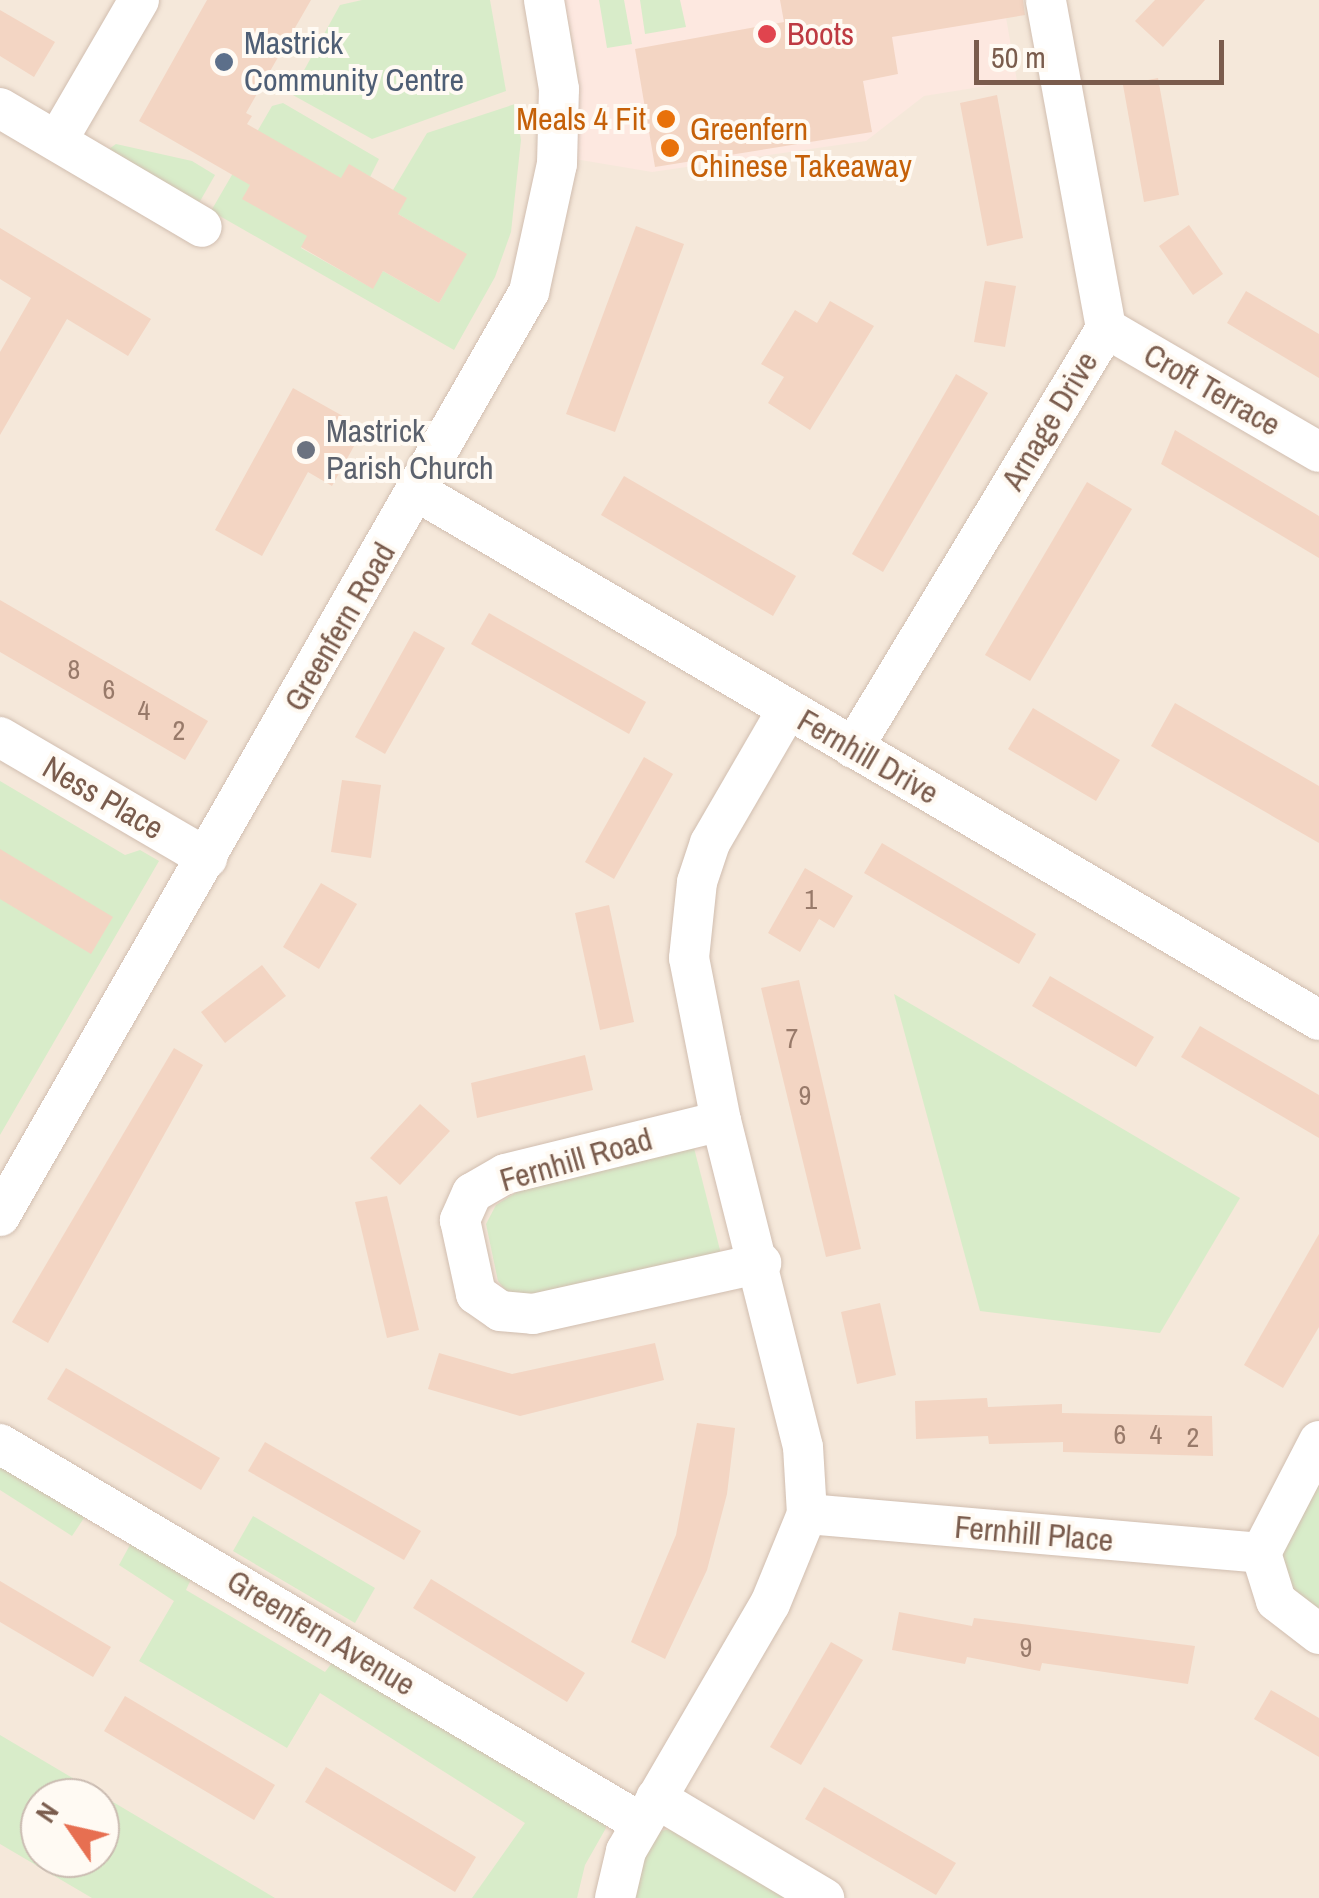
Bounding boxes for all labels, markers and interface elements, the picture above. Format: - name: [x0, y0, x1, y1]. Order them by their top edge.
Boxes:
- place label: Boots: [787, 15, 854, 53]
- scale bar: [979, 20, 1229, 82]
- marker: Boots: [756, 23, 778, 45]
- place label: Mastrick Community Centre: [244, 25, 464, 100]
- text: 50 m: [991, 37, 1046, 77]
- marker: Mastrick Community Centre: [213, 51, 235, 73]
- place label: Meals 4 Fit: [516, 100, 646, 138]
- marker: Meals 4 Fit: [655, 108, 677, 130]
- place label: Greenfern Chinese Takeaway: [690, 111, 912, 186]
- marker: Greenfern Chinese Takeaway: [659, 137, 681, 159]
- street label: Croft Terrace: [1137, 335, 1287, 445]
- street label: Arnage Drive: [994, 345, 1106, 497]
- place label: Mastrick Parish Church: [326, 413, 494, 488]
- marker: Mastrick Parish Church: [295, 439, 317, 461]
- street label: Greenfern Road: [276, 536, 404, 718]
- house number: 8: [68, 652, 80, 686]
- house number: 6: [103, 672, 115, 706]
- house number: 4: [138, 693, 150, 727]
- street label: Fernhill Drive: [791, 701, 945, 813]
- house number: 2: [173, 713, 185, 747]
- street label: Ness Place: [36, 748, 170, 848]
- house number: 1: [805, 882, 817, 916]
- house number: 7: [786, 1021, 798, 1055]
- house number: 9: [799, 1078, 811, 1112]
- street label: Fernhill Road: [496, 1120, 656, 1200]
- house number: 6: [1114, 1417, 1126, 1451]
- house number: 4: [1150, 1417, 1162, 1451]
- house number: 2: [1187, 1420, 1199, 1454]
- street label: Fernhill Place: [953, 1508, 1115, 1560]
- street label: Greenfern Avenue: [219, 1561, 423, 1705]
- house number: 9: [1020, 1630, 1032, 1664]
- north arrow: [20, 1778, 120, 1878]
- text: N: [26, 1795, 67, 1830]

